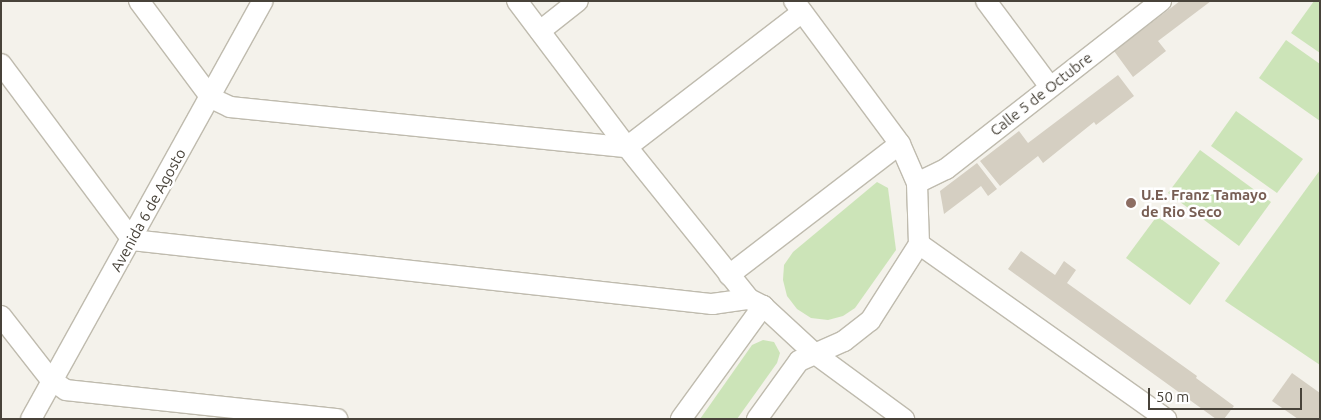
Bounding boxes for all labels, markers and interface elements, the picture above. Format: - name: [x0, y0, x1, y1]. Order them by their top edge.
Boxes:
- street label: Calle 5 de Octubre: [986, 49, 1096, 139]
- street label: Avenida 6 de Agosto: [107, 145, 189, 275]
- place label: U.E. Franz Tamayo de Rio Seco: [1141, 185, 1267, 220]
- marker: U.E. Franz Tamayo de Rio Seco: [1125, 197, 1137, 209]
- scale bar: [1151, 378, 1305, 410]
- text: 50 m: [1156, 388, 1189, 405]

